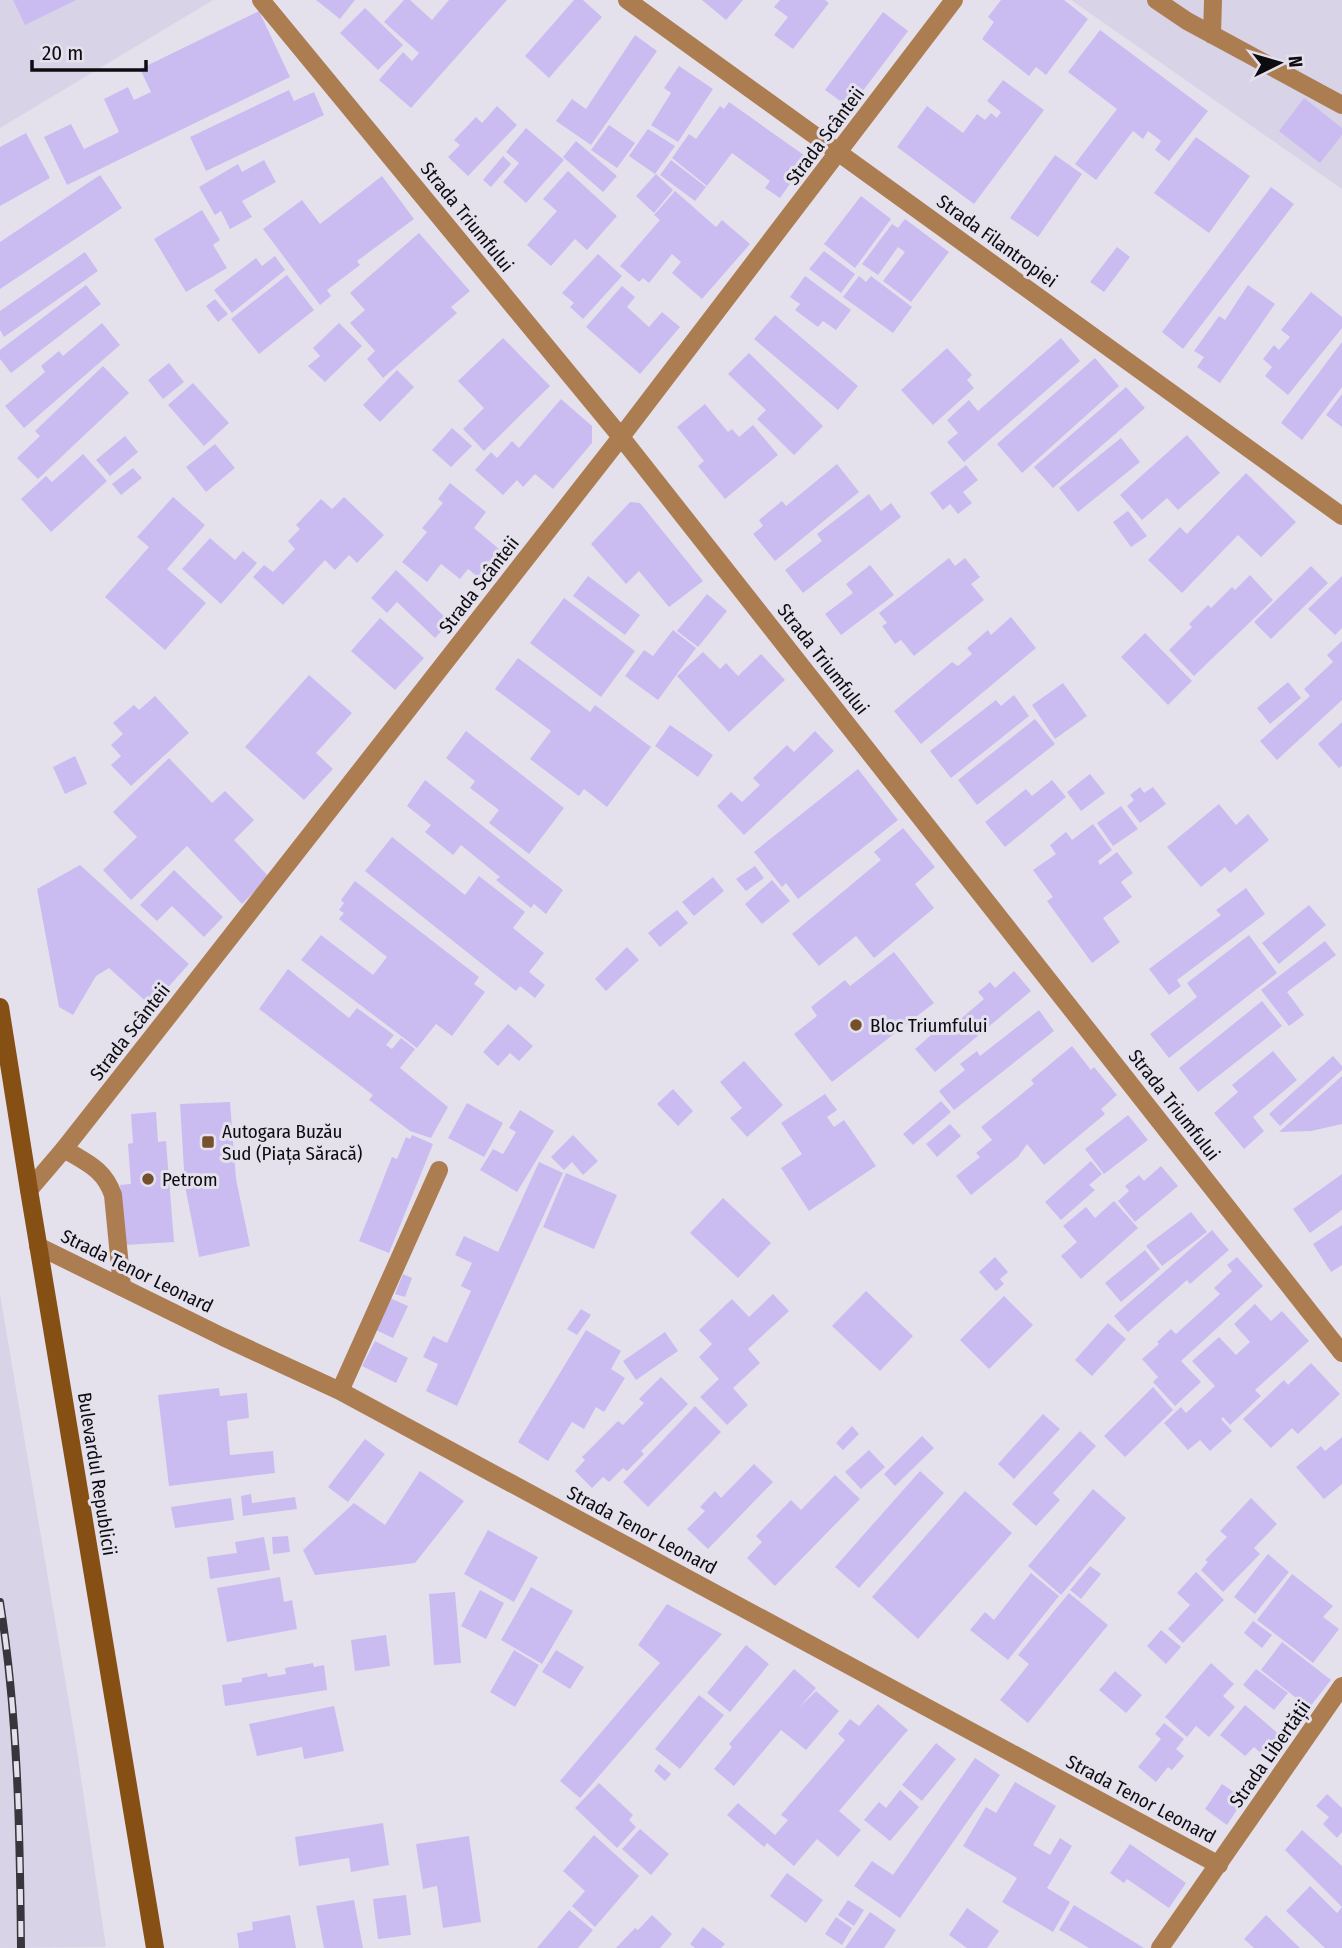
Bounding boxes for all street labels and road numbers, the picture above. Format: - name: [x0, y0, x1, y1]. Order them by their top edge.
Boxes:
- street label: Strada Scânteii: [781, 83, 869, 189]
- street label: Strada Triumfului: [416, 157, 518, 277]
- street label: Strada Filantropiei: [932, 190, 1062, 292]
- street label: Strada Scânteii: [434, 532, 524, 638]
- street label: Strada Triumfului: [772, 599, 874, 719]
- street label: Strada Scânteii: [85, 979, 175, 1085]
- street label: Strada Triumfului: [1123, 1045, 1225, 1165]
- street label: Strada Tenor Leonard: [57, 1224, 217, 1318]
- street label: Bulevardul Republicii: [73, 1391, 121, 1557]
- street label: Strada Tenor Leonard: [563, 1481, 721, 1579]
- street label: Strada Libertății: [1225, 1696, 1315, 1812]
- street label: Strada Tenor Leonard: [1062, 1750, 1220, 1848]

